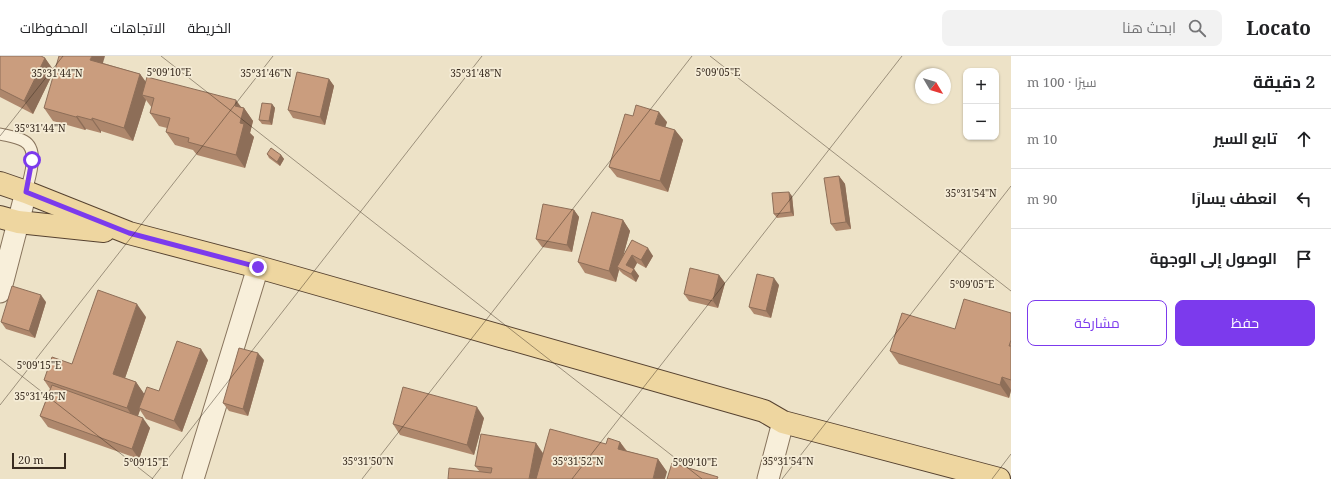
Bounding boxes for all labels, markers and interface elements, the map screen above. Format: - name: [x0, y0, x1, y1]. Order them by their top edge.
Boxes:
- search box: [942, 10, 1222, 46]
- text: Locato: [1246, 15, 1311, 41]
- text: ابحث هنا: [1122, 17, 1176, 37]
- icon: search: [1186, 17, 1208, 39]
- text: المحفوظات: [20, 18, 88, 37]
- text: الاتجاهات: [110, 18, 166, 37]
- text: الخريطة: [188, 18, 231, 37]
- text: 5°09'10"E: [147, 65, 191, 79]
- text: 5°09'05"E: [696, 65, 740, 79]
- text: 35°31'44"N: [31, 66, 83, 80]
- text: 35°31'46"N: [240, 66, 292, 80]
- text: 35°31'48"N: [450, 66, 502, 80]
- north arrow: [915, 68, 951, 104]
- map controls: [963, 68, 999, 140]
- button: +: [963, 68, 999, 104]
- text: 2 دقيقة: [1253, 70, 1315, 93]
- text: سيرًا · 100 m: [1027, 73, 1096, 91]
- button: −: [963, 104, 999, 140]
- text: 35°31'44"N: [14, 121, 66, 135]
- text: تابع السير: [1213, 128, 1277, 148]
- icon: ahead: [1293, 128, 1315, 150]
- text: 10 m: [1027, 130, 1057, 148]
- route start: [23, 151, 41, 169]
- text: 35°31'54"N: [945, 186, 997, 200]
- text: انعطف يسارًا: [1191, 188, 1277, 208]
- icon: left: [1293, 188, 1315, 210]
- text: 90 m: [1027, 190, 1057, 208]
- text: الوصول إلى الوجهة: [1150, 248, 1277, 268]
- icon: arrive: [1293, 248, 1315, 270]
- route end: [249, 258, 267, 276]
- text: 5°09'05"E: [950, 277, 994, 291]
- button: مشاركة: [1027, 300, 1167, 346]
- button: حفظ: [1175, 300, 1315, 346]
- text: 5°09'15"E: [17, 358, 61, 372]
- text: 35°31'46"N: [14, 389, 66, 403]
- scale bar: [12, 451, 66, 470]
- text: 20 m: [18, 452, 44, 467]
- text: 35°31'50"N: [342, 454, 394, 468]
- text: 35°31'52"N: [552, 454, 604, 468]
- text: 35°31'54"N: [762, 454, 814, 468]
- text: 5°09'15"E: [124, 455, 168, 469]
- text: 5°09'10"E: [673, 455, 717, 469]

